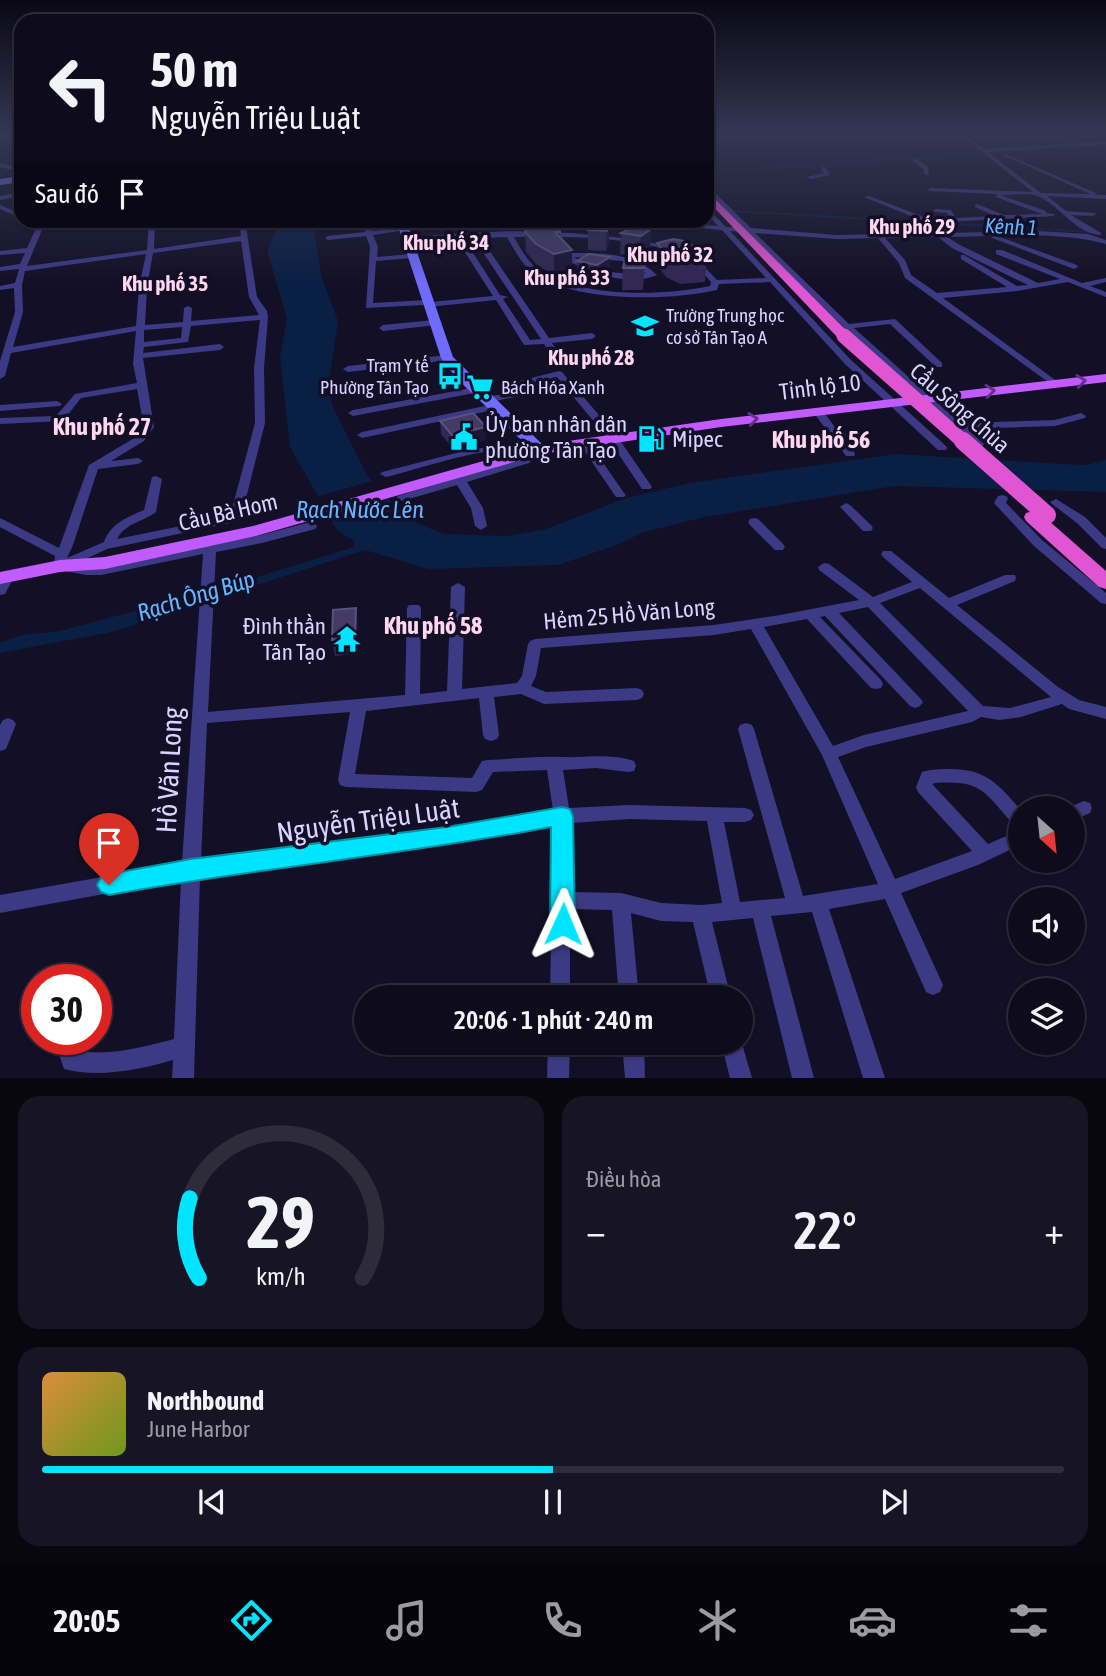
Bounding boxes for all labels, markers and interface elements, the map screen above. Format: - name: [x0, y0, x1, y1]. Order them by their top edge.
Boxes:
- text: 50 m: [150, 41, 238, 97]
- icon: left: [35, 42, 126, 133]
- text: Nguyễn Triệu Luật: [150, 99, 361, 136]
- icon: arrive: [113, 175, 151, 213]
- text: Sau đó: [35, 179, 99, 209]
- water label: Kênh 1: [984, 213, 1038, 239]
- district label: Khu phố 29: [869, 214, 955, 238]
- district label: Khu phố 34: [403, 230, 489, 254]
- district label: Khu phố 32: [627, 242, 713, 266]
- district label: Khu phố 33: [524, 265, 610, 289]
- district label: Khu phố 35: [122, 271, 208, 295]
- place label: Trường Trung học cơ sở Tân Tạo A: [666, 304, 785, 348]
- school or university icon: Trường Trung học cơ sở Tân Tạo A: [630, 311, 660, 341]
- district label: Khu phố 28: [548, 345, 634, 369]
- place label: Trạm Y tế Phường Tân Tạo: [320, 354, 429, 398]
- street label: Cầu Sông Chùa: [905, 358, 1015, 458]
- bus stop icon: Trạm Y tế Phường Tân Tạo: [435, 361, 465, 391]
- street label: Tỉnh lộ 10: [778, 369, 862, 405]
- supermarket icon: Bách Hóa Xanh: [465, 372, 495, 402]
- one-way arrow: [1075, 374, 1086, 389]
- place label: Bách Hóa Xanh: [501, 376, 605, 398]
- one-way arrow: [985, 384, 996, 399]
- place label: Ủy ban nhân dân phường Tân Tạo: [485, 411, 627, 463]
- one-way arrow: [747, 412, 759, 427]
- district label: Khu phố 27: [53, 413, 151, 440]
- public building icon: Ủy ban nhân dân phường Tân Tạo: [449, 422, 479, 452]
- fuel station icon: Mipec: [636, 424, 666, 454]
- place label: Mipec: [672, 426, 723, 452]
- district label: Khu phố 56: [772, 426, 870, 453]
- street label: Cầu Bà Hom: [176, 488, 280, 536]
- water label: Rạch Nước Lên: [296, 496, 424, 523]
- water label: Rạch Ông Búp: [134, 565, 258, 626]
- street label: Hẻm 25 Hồ Văn Long: [542, 594, 716, 634]
- district label: Khu phố 58: [384, 612, 482, 639]
- place label: Đình thần Tân Tạo: [243, 613, 326, 665]
- temple icon: Đình thần Tân Tạo: [332, 624, 362, 654]
- street label: Hồ Văn Long: [150, 706, 188, 834]
- street label: Nguyễn Triệu Luật: [275, 791, 461, 849]
- north arrow: [1008, 796, 1085, 873]
- map controls: [1008, 796, 1085, 1055]
- pin: [79, 813, 139, 885]
- icon: arrive: [90, 824, 128, 862]
- position arrow: [526, 887, 600, 961]
- button: sound: [1008, 887, 1085, 964]
- speed limit sign: 30: [21, 964, 112, 1055]
- button: layers: [1008, 978, 1085, 1055]
- text: 20:06 · 1 phút · 240 m: [454, 1005, 653, 1035]
- text: Điều hòa: [586, 1166, 662, 1192]
- text: 29: [247, 1181, 315, 1264]
- text: 22°: [793, 1200, 857, 1260]
- text: −: [586, 1209, 606, 1252]
- text: +: [1044, 1209, 1064, 1252]
- text: km/h: [256, 1262, 306, 1290]
- text: Northbound: [147, 1386, 264, 1416]
- text: June Harbor: [147, 1416, 250, 1442]
- icon: previous: [193, 1483, 231, 1521]
- icon: pause: [534, 1483, 572, 1521]
- icon: next: [875, 1483, 913, 1521]
- icon: directions: [227, 1596, 276, 1645]
- icon: music: [382, 1596, 431, 1645]
- icon: phone: [538, 1596, 587, 1645]
- icon: climate: [693, 1596, 742, 1645]
- icon: car: [848, 1596, 897, 1645]
- icon: filters: [1004, 1596, 1053, 1645]
- text: 20:05: [53, 1602, 120, 1639]

